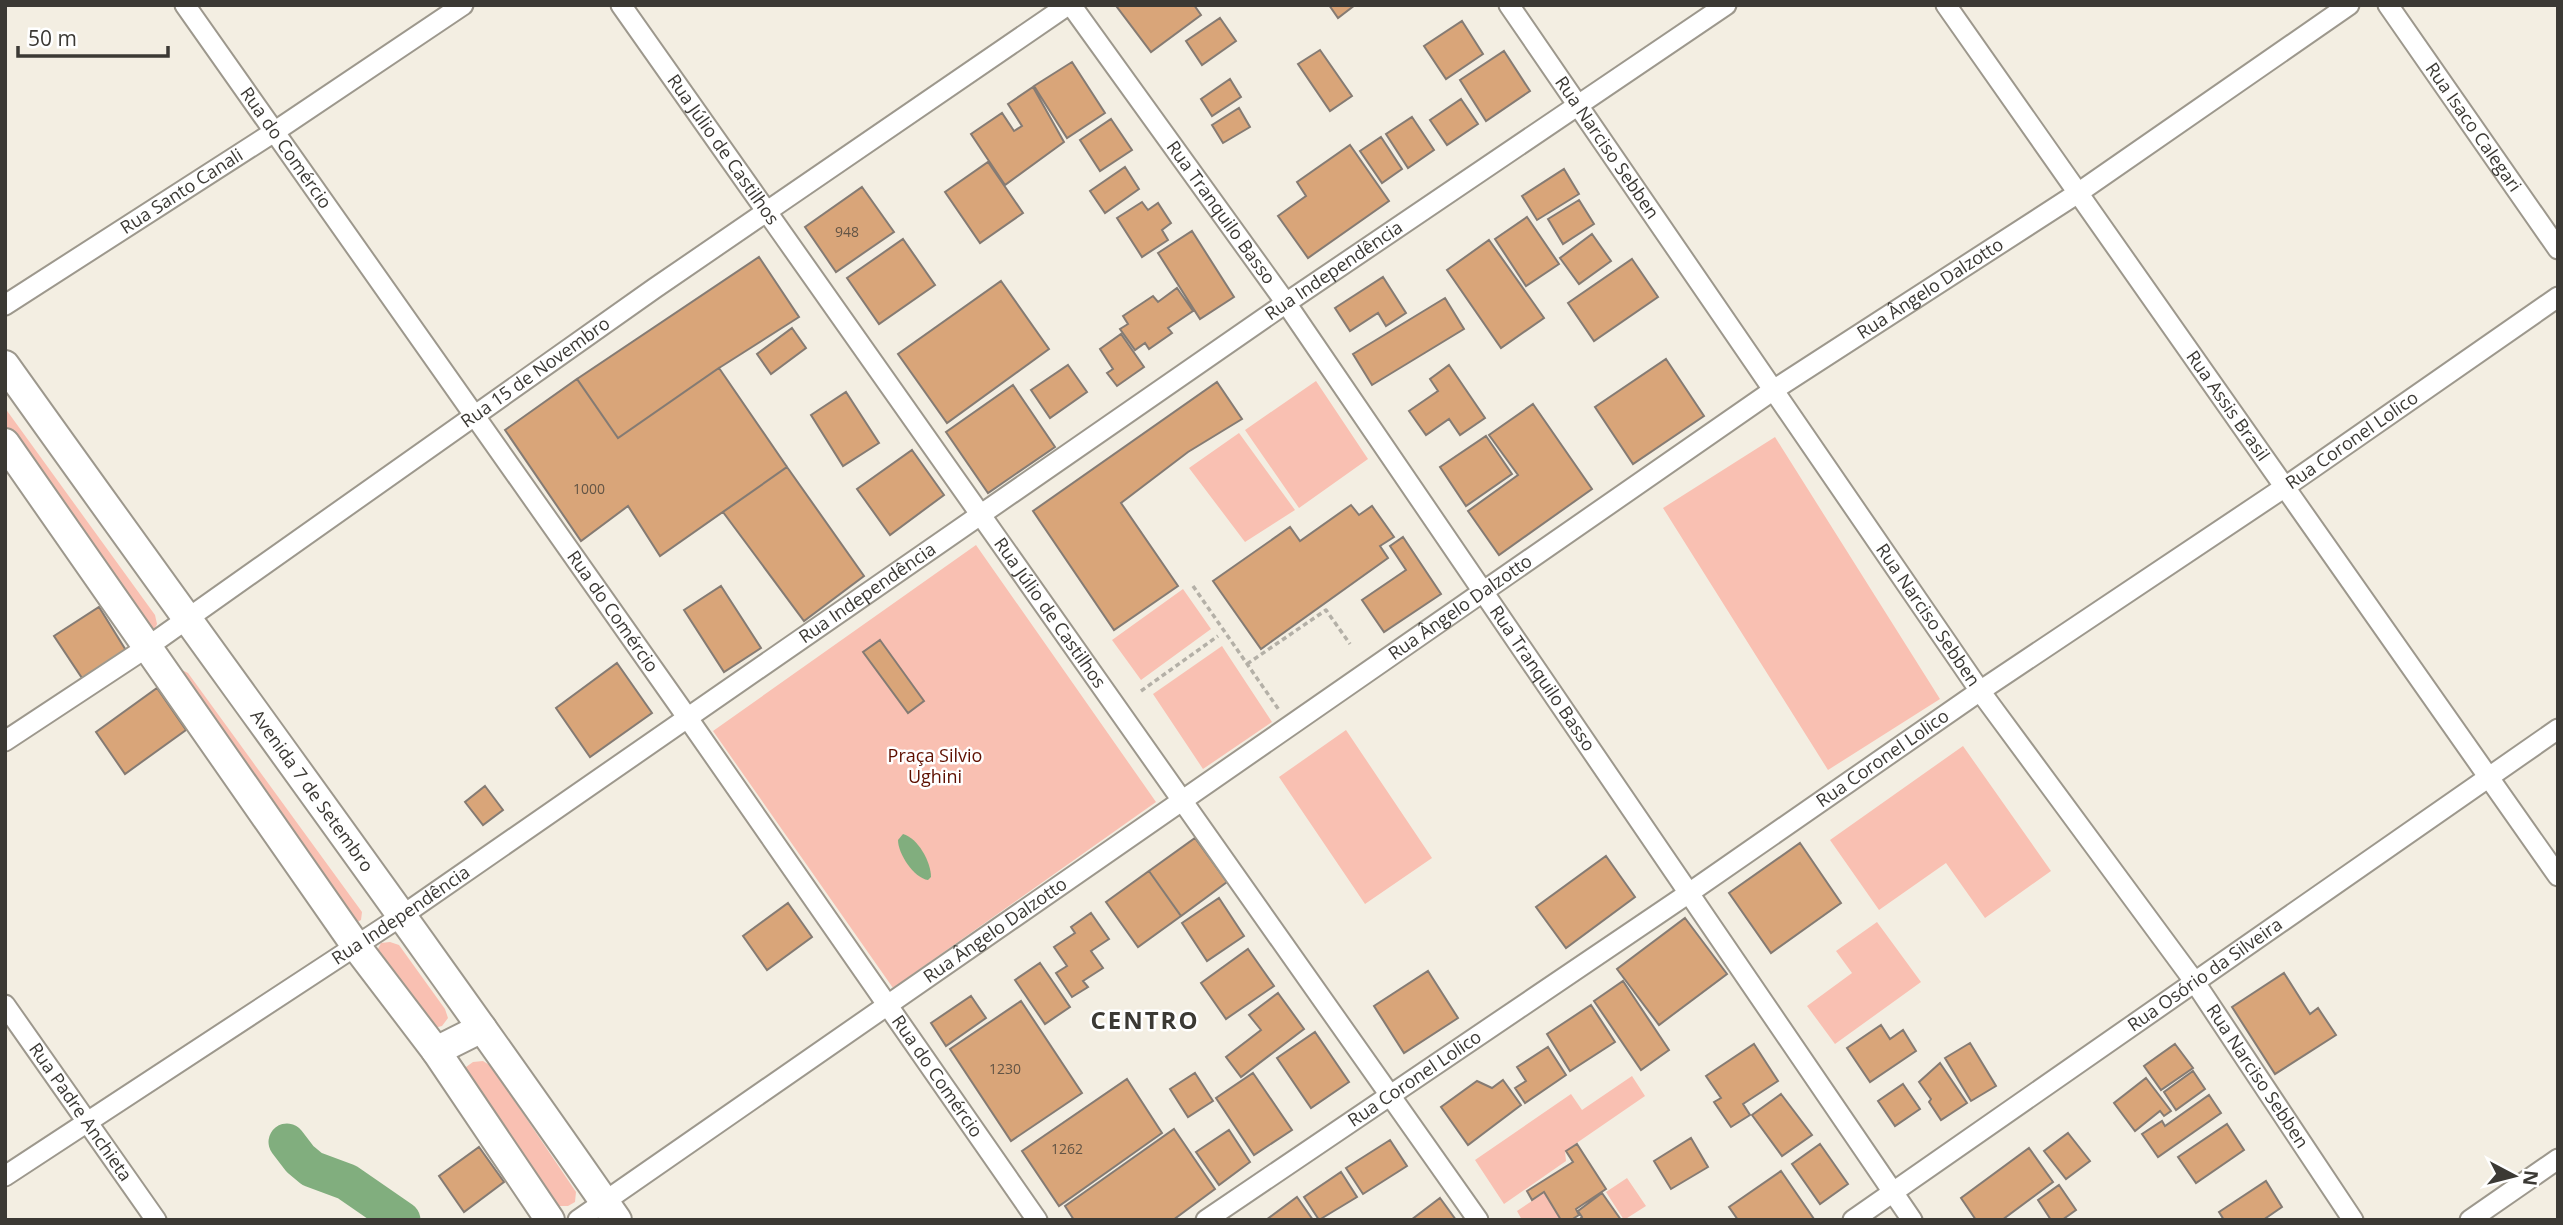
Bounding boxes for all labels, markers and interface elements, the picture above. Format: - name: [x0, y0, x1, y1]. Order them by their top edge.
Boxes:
- scale bar: [18, 14, 168, 58]
- text: 50 m: [28, 24, 77, 52]
- street label: Rua Isaco Calegari: [2421, 57, 2527, 196]
- street label: Rua Júlio de Castilhos: [662, 69, 785, 229]
- street label: Rua Narciso Sebben: [1550, 71, 1665, 223]
- street label: Rua do Comércio: [235, 82, 338, 213]
- street label: Rua Tranquilo Basso: [1162, 135, 1282, 289]
- street label: Rua Santo Canali: [115, 142, 247, 239]
- street label: Rua Independência: [1260, 215, 1407, 325]
- house number: 948: [835, 222, 859, 241]
- street label: Rua Ângelo Dalzotto: [1852, 232, 2007, 344]
- street label: Rua 15 de Novembro: [456, 311, 614, 433]
- street label: Rua Assis Brasil: [2181, 345, 2276, 465]
- street label: Rua Coronel Lolico: [2280, 385, 2422, 494]
- house number: 1000: [573, 479, 605, 498]
- street label: Rua Júlio de Castilhos: [989, 532, 1112, 692]
- street label: Rua Independência: [794, 536, 940, 648]
- street label: Rua Narciso Sebben: [1871, 538, 1986, 691]
- street label: Rua do Comércio: [562, 545, 665, 676]
- street label: Rua Ângelo Dalzotto: [1383, 548, 1536, 665]
- street label: Rua Tranquilo Basso: [1485, 600, 1601, 755]
- street label: Rua Coronel Lolico: [1811, 703, 1953, 812]
- street label: Avenida 7 de Setembro: [246, 704, 379, 876]
- park label: Praça Silvio Ughini: [888, 743, 982, 788]
- street label: Rua Independência: [327, 859, 474, 970]
- street label: Rua Ângelo Dalzotto: [918, 871, 1071, 988]
- street label: Rua Osório da Silveira: [2122, 912, 2287, 1036]
- street label: Rua Narciso Sebben: [2202, 999, 2315, 1152]
- district label: CENTRO: [1090, 1003, 1200, 1036]
- street label: Rua do Comércio: [887, 1010, 989, 1142]
- street label: Rua Coronel Lolico: [1343, 1024, 1486, 1132]
- street label: Rua Padre Anchieta: [24, 1038, 138, 1186]
- house number: 1230: [989, 1059, 1021, 1078]
- house number: 1262: [1051, 1139, 1083, 1158]
- north arrow: [2479, 1141, 2549, 1211]
- text: N: [2517, 1169, 2545, 1187]

